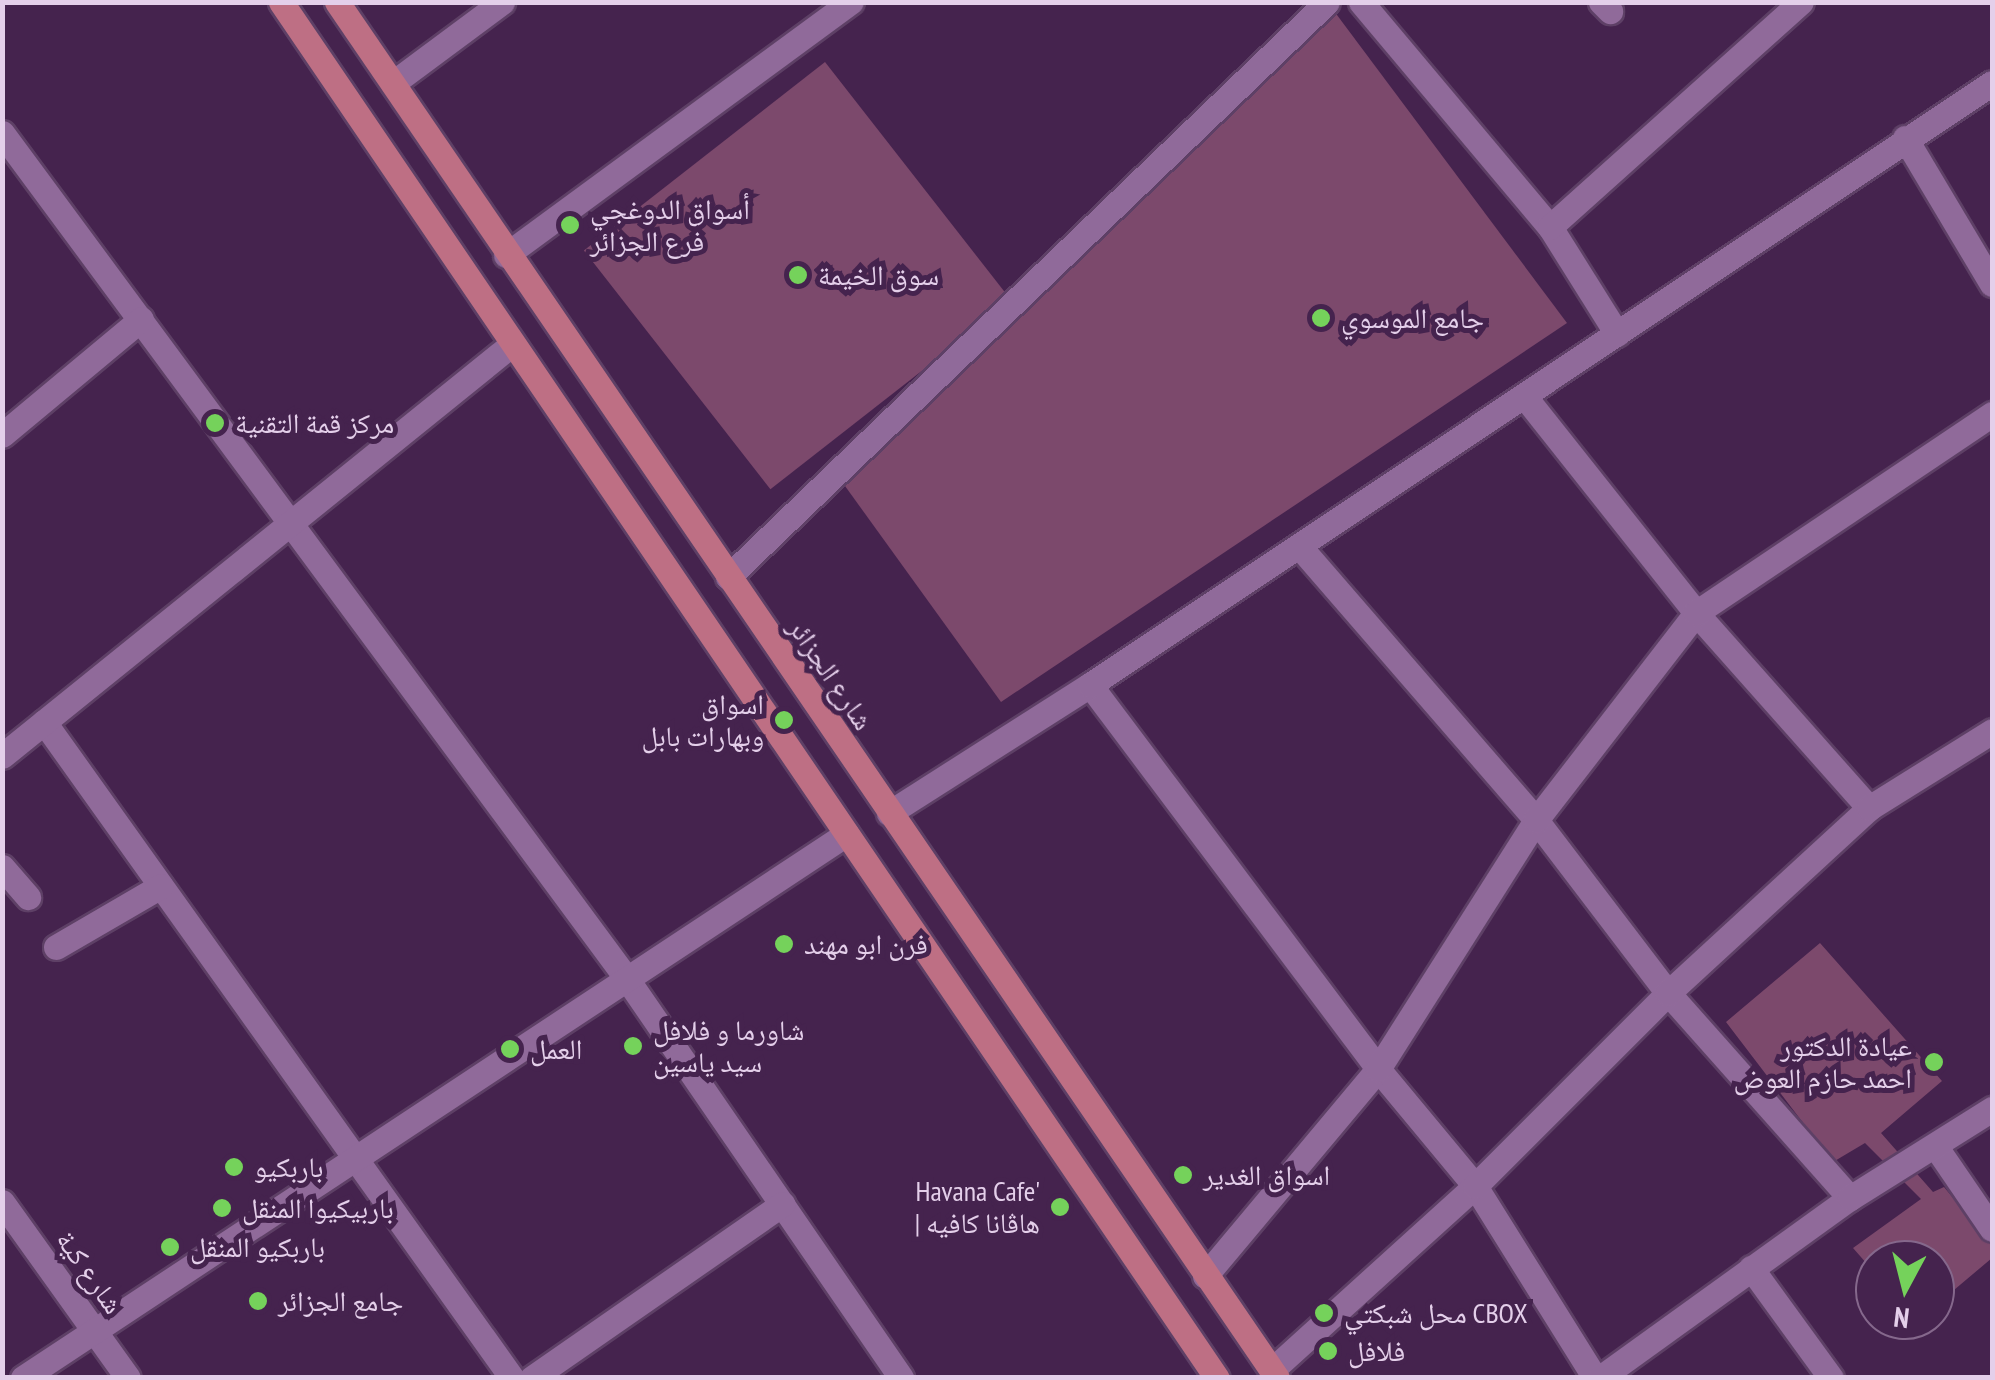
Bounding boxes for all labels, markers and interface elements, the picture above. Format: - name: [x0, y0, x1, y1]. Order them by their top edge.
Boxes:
- place label: أسواق الدوغجي فرع الجزائر: [590, 192, 750, 258]
- marker: أسواق الدوغجي فرع الجزائر: [559, 214, 581, 236]
- place label: سوق الخيمة: [818, 258, 939, 292]
- marker: سوق الخيمة: [787, 264, 809, 286]
- place label: جامع الموسوي: [1341, 301, 1484, 335]
- marker: جامع الموسوي: [1310, 307, 1332, 329]
- place label: مركز قمة التقنية: [235, 406, 394, 440]
- marker: مركز قمة التقنية: [204, 412, 226, 434]
- street label: شارع الجزائر: [781, 612, 881, 736]
- place label: اسواق وبهارات بابل: [641, 687, 764, 753]
- marker: اسواق وبهارات بابل: [773, 709, 795, 731]
- place label: فرن ابو مهند: [804, 927, 928, 961]
- marker: فرن ابو مهند: [773, 933, 795, 955]
- place label: شاورما و فلافل سيد ياسين: [653, 1013, 804, 1079]
- place label: عيادة الدكتور احمد حازم العوض: [1733, 1029, 1912, 1095]
- place label: العمل: [530, 1032, 582, 1066]
- marker: شاورما و فلافل سيد ياسين: [622, 1035, 644, 1057]
- marker: العمل: [499, 1038, 521, 1060]
- marker: عيادة الدكتور احمد حازم العوض: [1921, 1049, 1947, 1075]
- place label: باربكيو: [254, 1150, 323, 1184]
- marker: باربكيو: [223, 1156, 245, 1178]
- place label: اسواق الغدير: [1203, 1158, 1330, 1192]
- marker: اسواق الغدير: [1172, 1164, 1194, 1186]
- place label: Havana Cafe' | هاڤانا كافيه: [915, 1174, 1040, 1240]
- place label: باربيكيوا المنقل: [242, 1191, 394, 1225]
- marker: Havana Cafe' | هاڤانا كافيه: [1049, 1196, 1071, 1218]
- marker: باربيكيوا المنقل: [211, 1197, 233, 1219]
- street label: شارع كية: [49, 1224, 131, 1320]
- place label: باربكيو المنقل: [190, 1230, 325, 1264]
- marker: باربكيو المنقل: [159, 1236, 181, 1258]
- north arrow: [1855, 1240, 1955, 1340]
- place label: جامع الجزائر: [278, 1284, 403, 1318]
- marker: جامع الجزائر: [247, 1290, 269, 1312]
- place label: محل شبكتي CBOX: [1344, 1296, 1527, 1330]
- text: N: [1892, 1299, 1911, 1338]
- marker: محل شبكتي CBOX: [1313, 1302, 1335, 1324]
- place label: فلافل: [1348, 1334, 1405, 1368]
- marker: فلافل: [1317, 1340, 1339, 1362]

